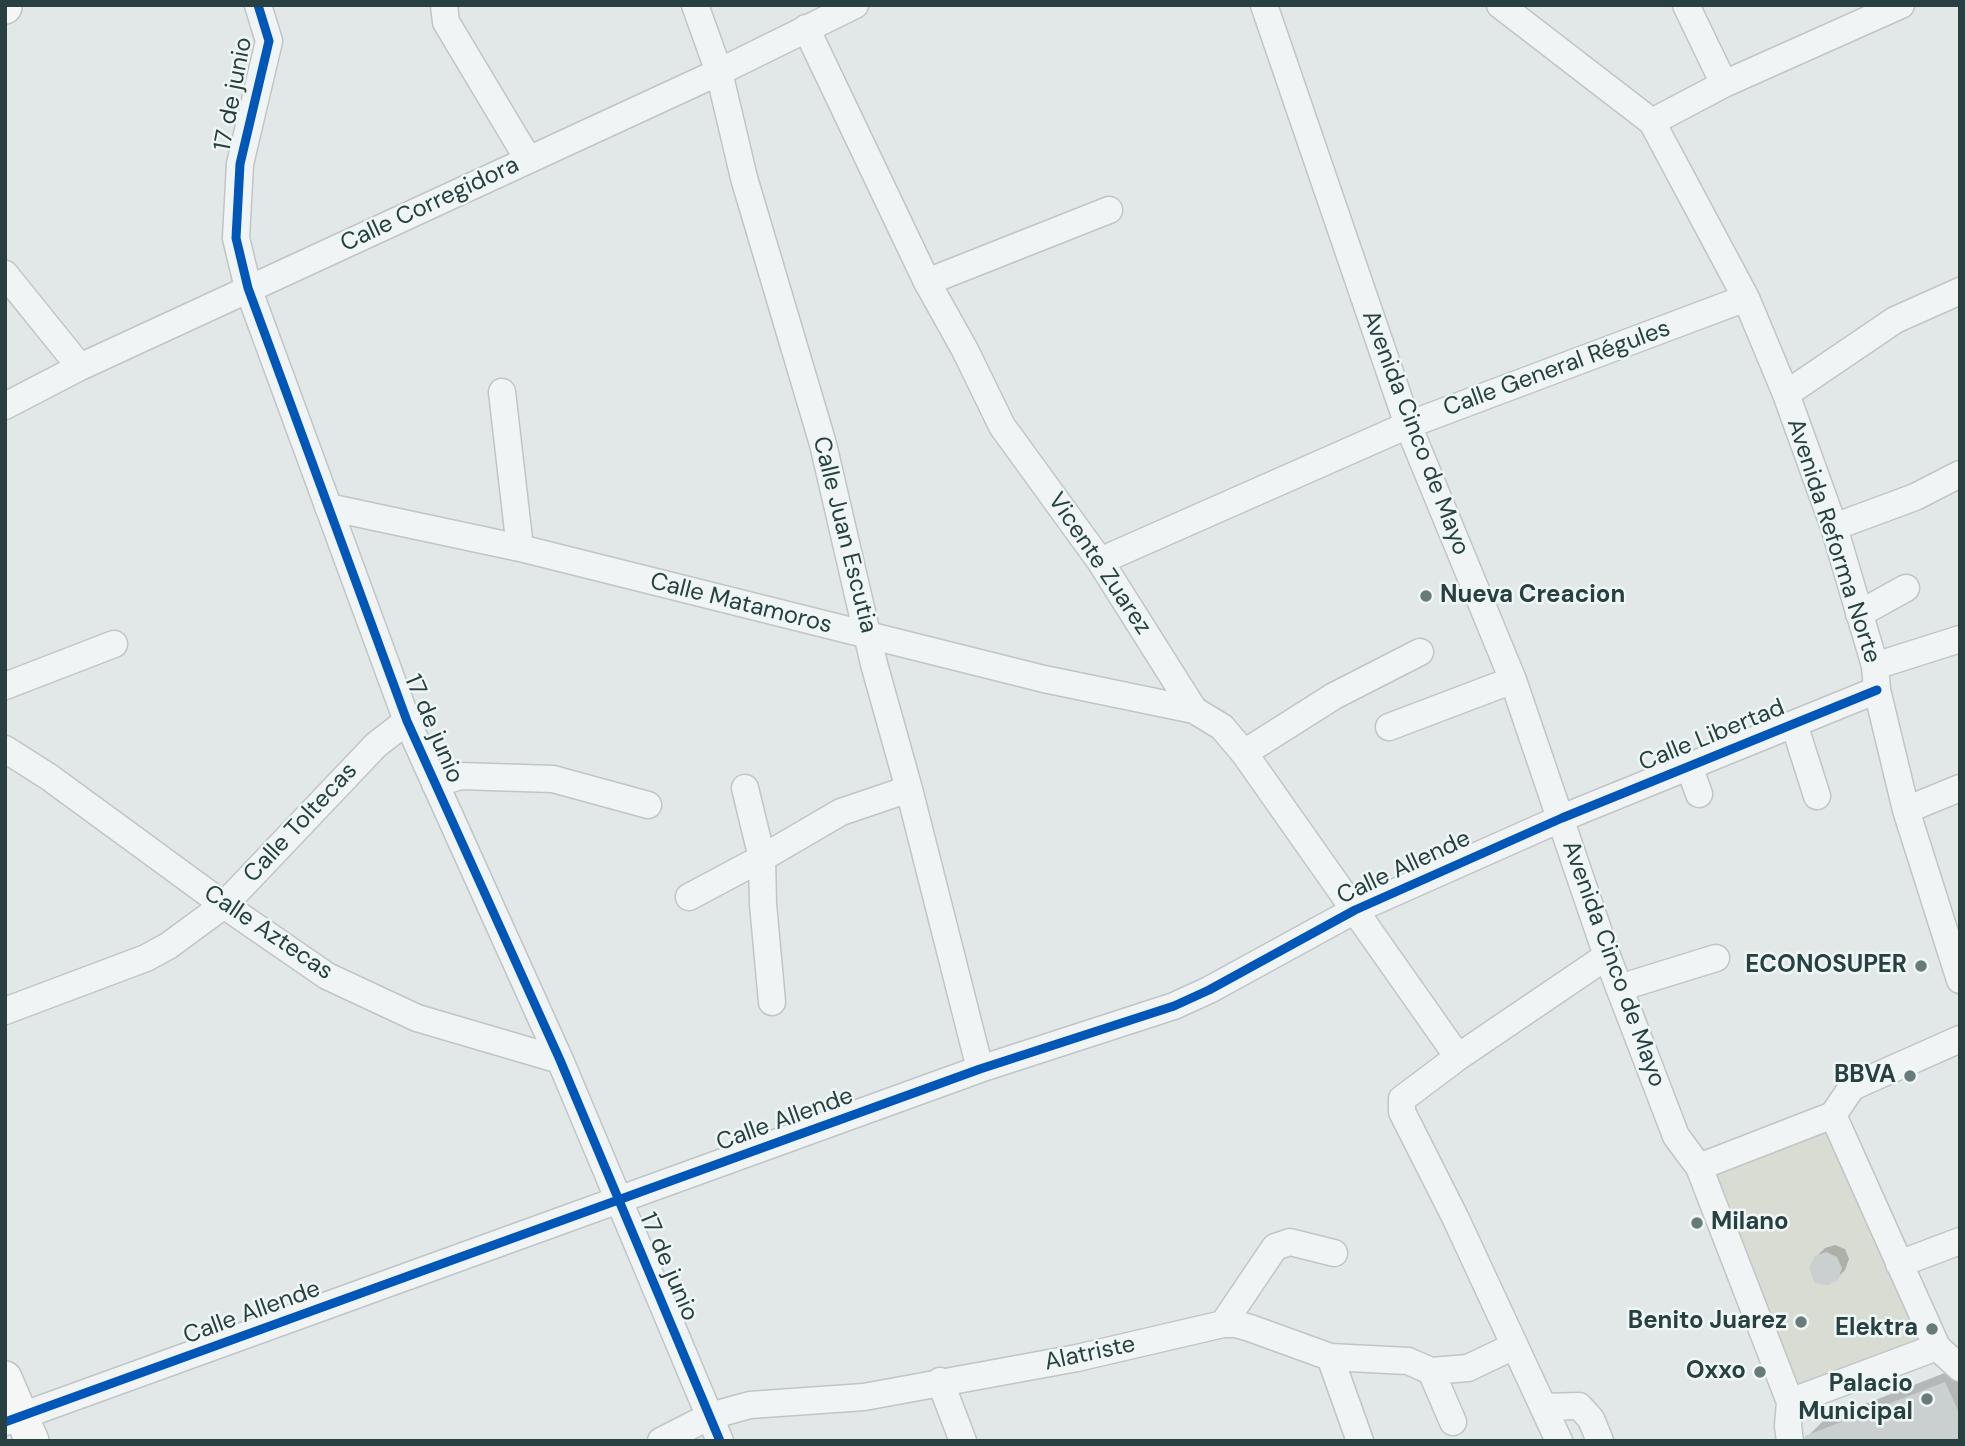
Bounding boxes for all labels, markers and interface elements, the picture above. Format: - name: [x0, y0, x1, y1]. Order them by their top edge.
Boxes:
- street label: 17 de junio: [209, 35, 259, 153]
- street label: Calle Corregidora: [336, 151, 524, 259]
- street label: Avenida Cinco de Mayo: [1355, 307, 1475, 559]
- street label: Calle General Régules: [1440, 315, 1674, 423]
- street label: Avenida Reforma Norte: [1780, 415, 1886, 667]
- street label: Calle Juan Escutia: [806, 434, 882, 636]
- street label: Vicente Zuarez: [1041, 488, 1157, 640]
- street label: Calle Matamoros: [647, 567, 835, 641]
- place label: Nueva Creacion: [1440, 582, 1625, 610]
- marker: Nueva Creacion: [1418, 588, 1434, 604]
- street label: 17 de junio: [397, 670, 469, 788]
- street label: Calle Libertad: [1635, 694, 1789, 778]
- street label: Calle Toltecas: [238, 757, 364, 889]
- street label: Calle Allende: [1333, 825, 1475, 911]
- street label: Avenida Cinco de Mayo: [1555, 837, 1671, 1091]
- street label: Calle Aztecas: [198, 879, 338, 987]
- place label: ECONOSUPER: [1745, 952, 1907, 980]
- marker: ECONOSUPER: [1913, 958, 1929, 974]
- place label: BBVA: [1834, 1062, 1896, 1090]
- marker: BBVA: [1902, 1068, 1918, 1084]
- street label: Calle Allende: [713, 1082, 857, 1158]
- street label: 17 de junio: [632, 1208, 704, 1326]
- place label: Milano: [1711, 1209, 1789, 1237]
- marker: Milano: [1689, 1215, 1705, 1231]
- street label: Calle Allende: [180, 1275, 324, 1351]
- place label: Benito Juarez: [1628, 1308, 1787, 1336]
- marker: Benito Juarez: [1793, 1314, 1809, 1330]
- place label: Elektra: [1835, 1315, 1918, 1343]
- marker: Elektra: [1924, 1321, 1940, 1337]
- street label: Alatriste: [1042, 1330, 1138, 1378]
- place label: Oxxo: [1686, 1358, 1746, 1386]
- marker: Oxxo: [1752, 1364, 1768, 1380]
- place label: Palacio Municipal: [1798, 1371, 1913, 1427]
- marker: Palacio Municipal: [1919, 1391, 1935, 1407]

